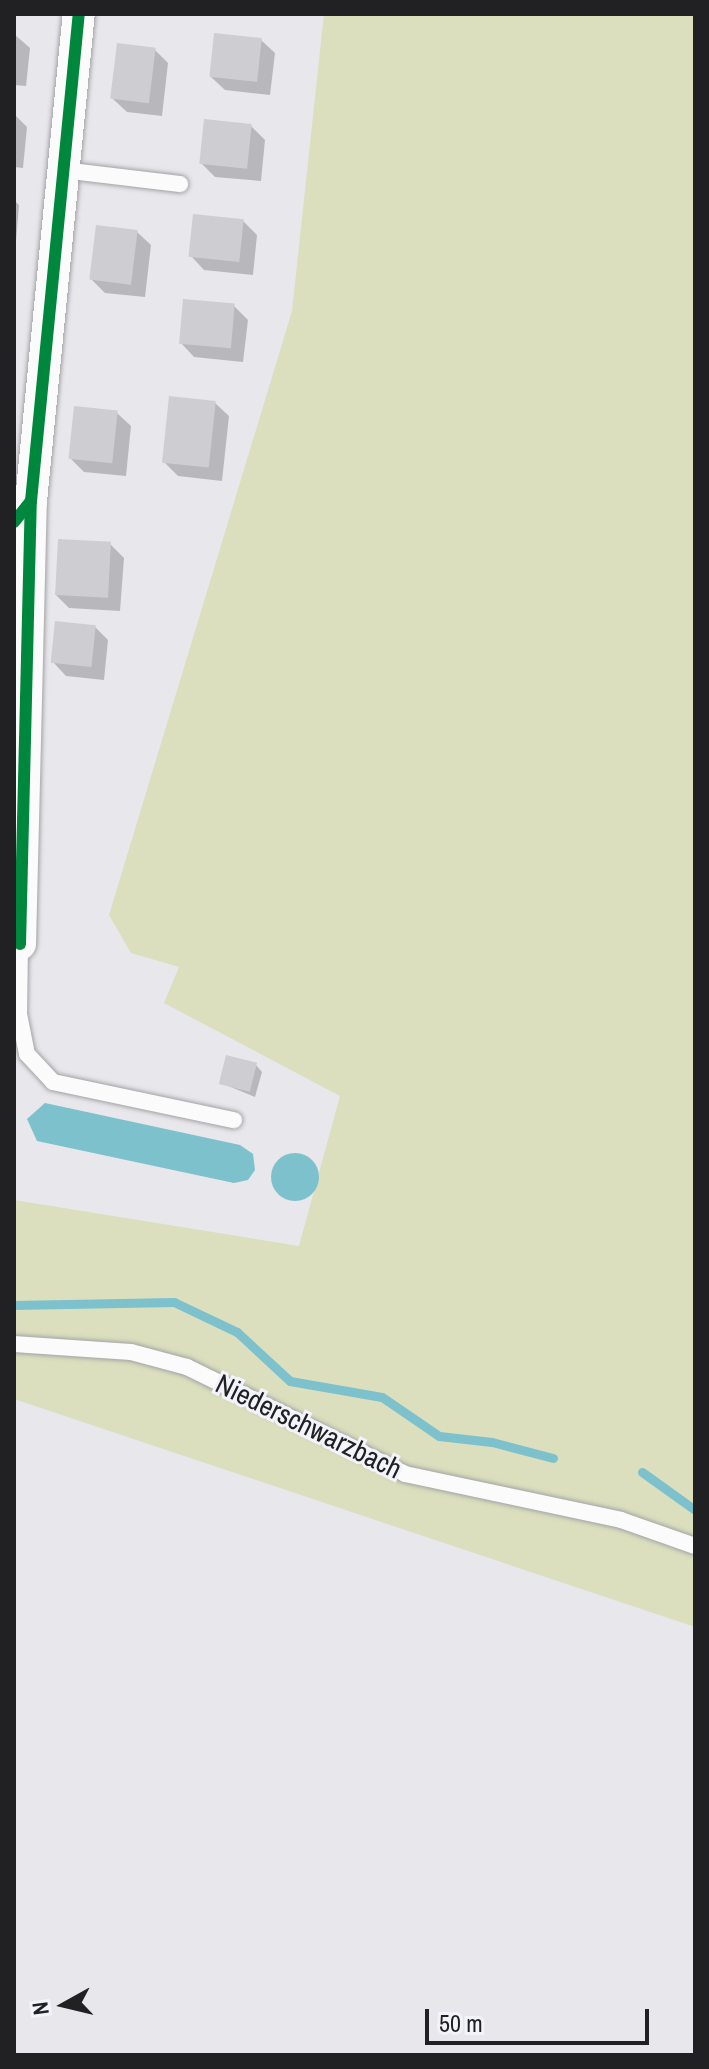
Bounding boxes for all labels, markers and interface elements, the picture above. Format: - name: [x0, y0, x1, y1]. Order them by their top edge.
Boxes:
- street label: Niederschwarzbach: [210, 1366, 408, 1486]
- north arrow: [24, 1965, 104, 2045]
- scale bar: [429, 1993, 653, 2043]
- text: N: [24, 2000, 56, 2017]
- text: 50 m: [439, 2007, 483, 2039]

